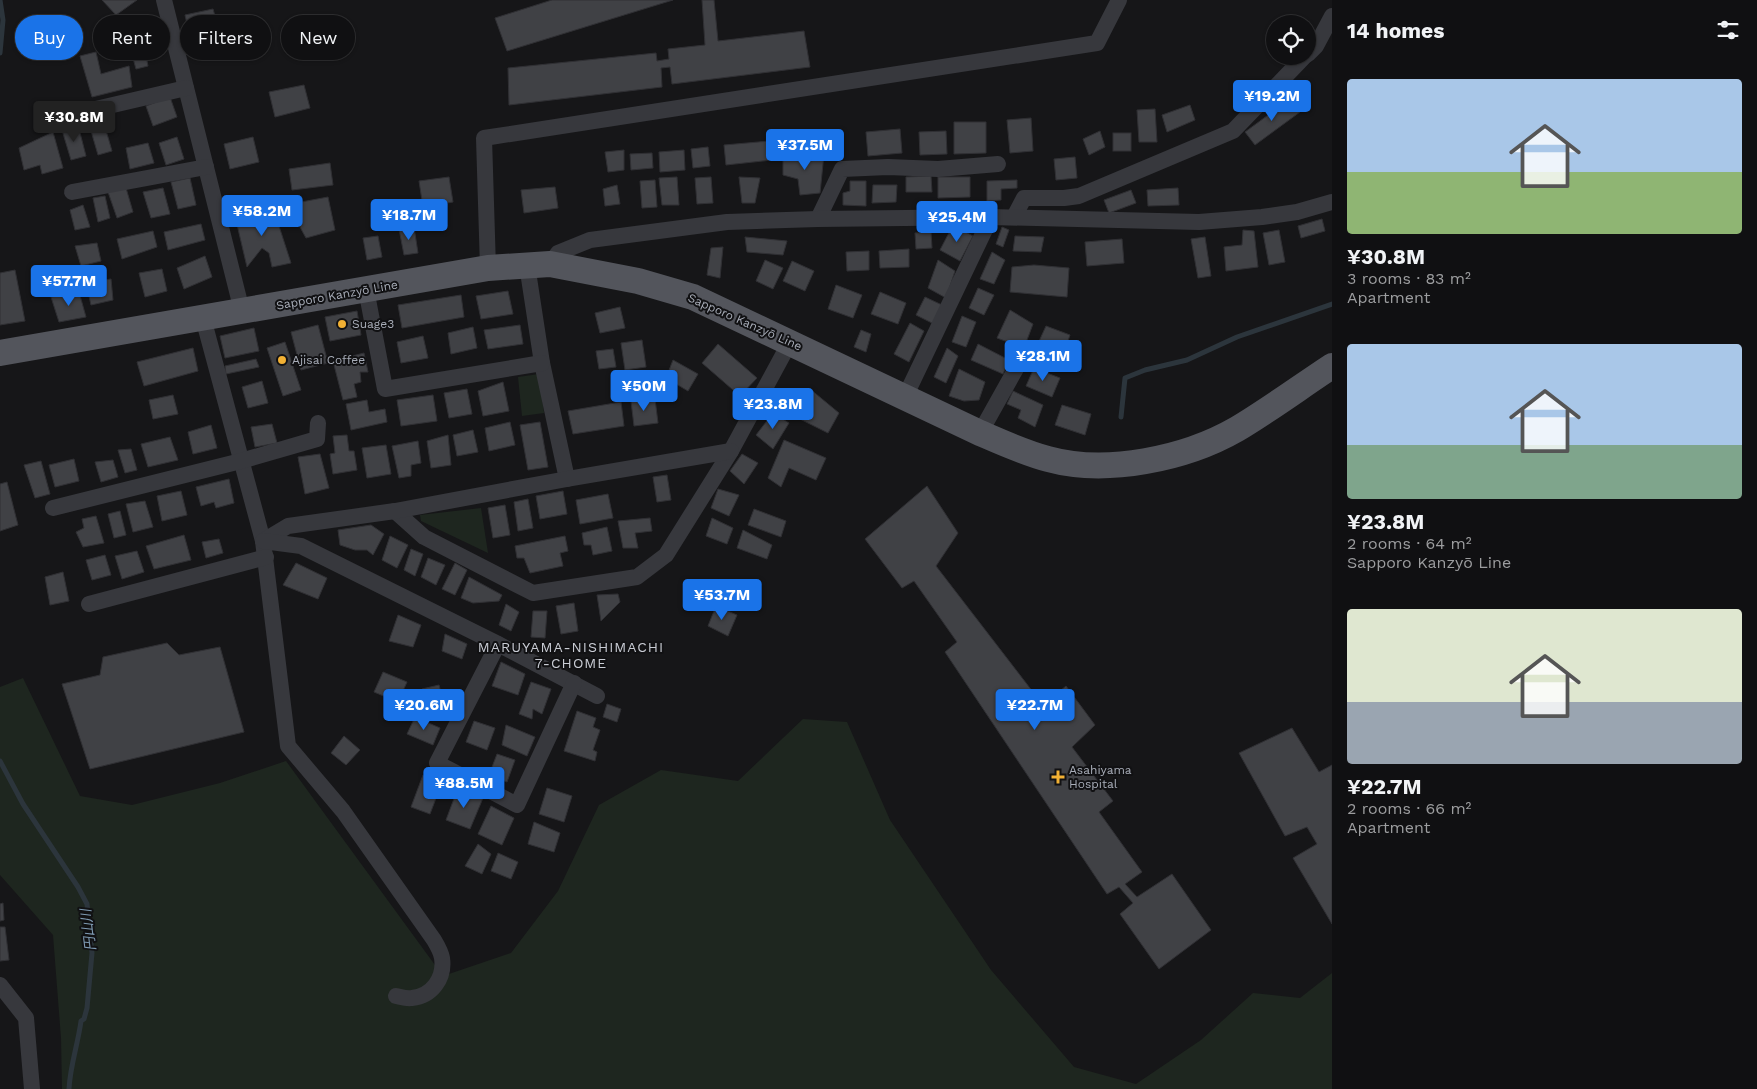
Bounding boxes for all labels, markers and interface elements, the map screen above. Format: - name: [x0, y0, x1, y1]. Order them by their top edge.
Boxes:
- chip: Buy: [15, 15, 83, 60]
- chip: Rent: [93, 15, 170, 60]
- chip: Filters: [180, 15, 271, 60]
- chip: New: [281, 15, 355, 60]
- map controls: [1266, 15, 1316, 65]
- button: locate: [1266, 15, 1316, 65]
- icon: filters: [1714, 16, 1742, 44]
- text: 14 homes: [1347, 18, 1444, 43]
- pin: ¥19.2M: [1231, 80, 1313, 122]
- text: ¥19.2M: [1244, 86, 1300, 105]
- pin: ¥30.8M: [33, 100, 115, 143]
- text: ¥30.8M: [44, 107, 104, 126]
- icon: home: [1500, 111, 1590, 201]
- pin: ¥37.5M: [764, 128, 846, 171]
- text: ¥37.5M: [777, 135, 833, 154]
- pin: ¥58.2M: [221, 194, 303, 237]
- pin: ¥18.7M: [368, 198, 450, 241]
- pin: ¥25.4M: [916, 200, 998, 243]
- text: ¥58.2M: [233, 201, 291, 220]
- text: ¥18.7M: [382, 205, 436, 224]
- text: ¥25.4M: [928, 207, 987, 226]
- text: ¥30.8M: [1347, 244, 1425, 269]
- pin: ¥57.7M: [28, 264, 110, 307]
- text: 3 rooms · 83 m²: [1347, 269, 1471, 288]
- text: ¥57.7M: [42, 271, 96, 290]
- street label: Sapporo Kanzyō Line: [275, 277, 399, 313]
- text: Apartment: [1347, 288, 1430, 307]
- street label: Sapporo Kanzyō Line: [686, 291, 804, 353]
- place label: Suage3: [352, 317, 394, 331]
- marker: Suage3: [336, 318, 348, 330]
- pin: ¥28.1M: [1002, 340, 1084, 382]
- text: ¥28.1M: [1016, 346, 1070, 365]
- place label: Ajisai Coffee: [292, 353, 365, 367]
- marker: Ajisai Coffee: [276, 354, 288, 366]
- pin: ¥50M: [614, 370, 674, 412]
- text: ¥50M: [622, 376, 666, 395]
- icon: home: [1500, 376, 1590, 466]
- pin: ¥23.8M: [732, 388, 814, 430]
- text: ¥23.8M: [744, 394, 802, 413]
- text: ¥23.8M: [1347, 509, 1424, 534]
- text: 2 rooms · 64 m²: [1347, 534, 1472, 553]
- text: Sapporo Kanzyō Line: [1347, 553, 1511, 572]
- pin: ¥53.7M: [681, 578, 763, 621]
- text: ¥53.7M: [694, 585, 750, 604]
- district label: MARUYAMA-NISHIMACHI 7-CHOME: [478, 639, 664, 671]
- icon: home: [1500, 641, 1590, 731]
- pin: ¥20.6M: [383, 688, 465, 731]
- pin: ¥22.7M: [994, 688, 1076, 731]
- text: ¥20.6M: [394, 695, 454, 714]
- text: ¥22.7M: [1007, 695, 1063, 714]
- place label: Asahiyama Hospital: [1069, 763, 1132, 791]
- pin: ¥88.5M: [423, 766, 505, 809]
- marker: Asahiyama Hospital: [1051, 770, 1065, 784]
- text: ¥88.5M: [434, 773, 494, 792]
- text: ¥22.7M: [1347, 774, 1422, 799]
- text: 2 rooms · 66 m²: [1347, 799, 1471, 818]
- text: Apartment: [1347, 818, 1430, 837]
- water label: 円山川: [77, 906, 98, 952]

